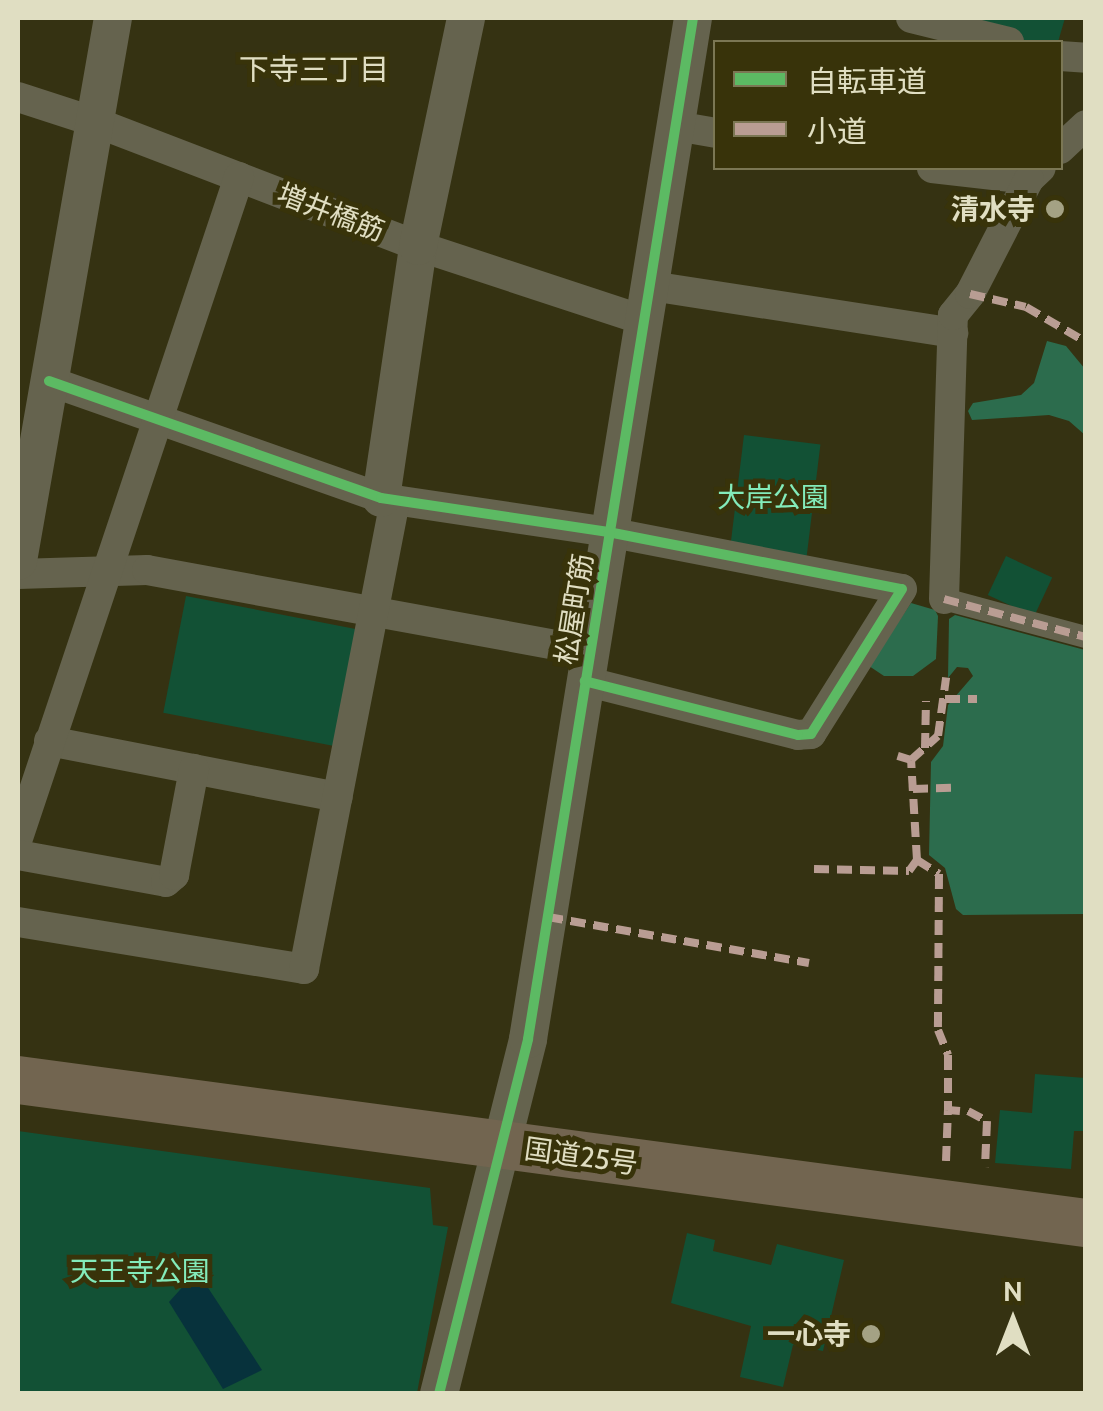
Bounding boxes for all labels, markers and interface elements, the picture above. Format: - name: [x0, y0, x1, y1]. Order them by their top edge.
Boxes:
- legend: [713, 40, 1063, 170]
- district label: 下寺三丁目: [239, 52, 389, 88]
- text: 自転車道: [807, 63, 927, 100]
- text: 小道: [807, 113, 867, 150]
- street label: 増井橋筋: [273, 176, 389, 248]
- place label: 清水寺: [951, 192, 1035, 226]
- marker: 清水寺: [1044, 198, 1066, 220]
- park label: 大岸公園: [717, 480, 829, 514]
- street label: 松屋町筋: [549, 551, 599, 667]
- street label: 国道25号: [522, 1131, 640, 1181]
- park label: 天王寺公園: [70, 1254, 210, 1288]
- north arrow: [963, 1271, 1063, 1371]
- text: N: [1003, 1274, 1023, 1308]
- place label: 一心寺: [767, 1317, 851, 1351]
- marker: 一心寺: [860, 1323, 882, 1345]

